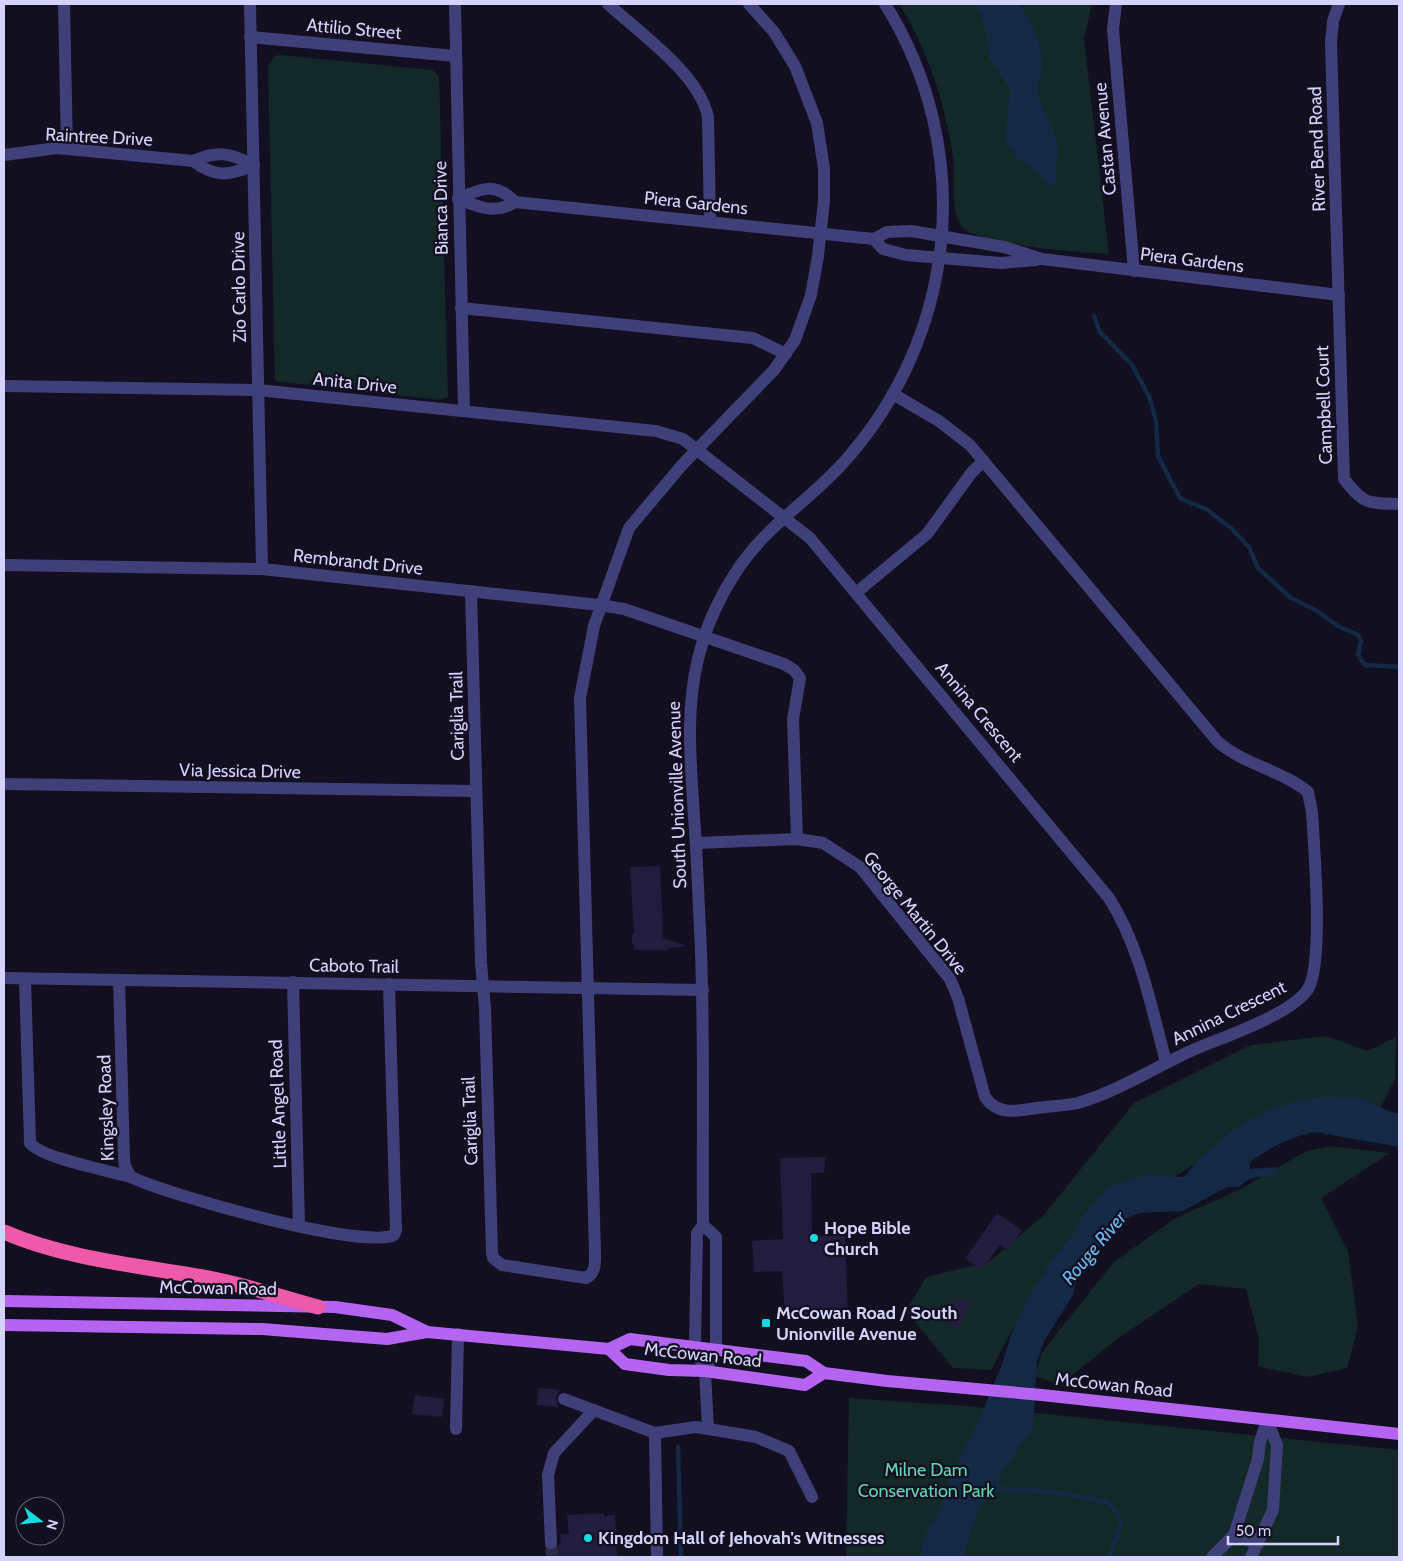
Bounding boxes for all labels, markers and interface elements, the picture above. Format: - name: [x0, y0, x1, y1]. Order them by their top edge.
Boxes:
- street label: Attilio Street: [306, 14, 402, 44]
- street label: Castan Avenue: [1089, 82, 1121, 196]
- street label: River Bend Road: [1304, 86, 1330, 212]
- street label: Raintree Drive: [45, 123, 153, 151]
- street label: Bianca Drive: [429, 161, 453, 255]
- street label: Piera Gardens: [643, 187, 749, 219]
- street label: Zio Carlo Drive: [227, 231, 251, 343]
- street label: Piera Gardens: [1139, 243, 1245, 277]
- street label: Campbell Court: [1311, 345, 1337, 465]
- street label: Anita Drive: [312, 368, 398, 398]
- street label: Rembrandt Drive: [292, 544, 424, 580]
- street label: Annina Crescent: [931, 657, 1027, 767]
- street label: Cariglia Trail: [445, 670, 469, 761]
- street label: South Unionville Avenue: [663, 701, 691, 889]
- street label: Via Jessica Drive: [179, 759, 301, 783]
- street label: George Martin Drive: [859, 847, 971, 979]
- street label: Caboto Trail: [309, 954, 400, 978]
- street label: Annina Crescent: [1168, 976, 1290, 1050]
- street label: Little Angel Road: [265, 1039, 291, 1169]
- street label: Kingsley Road: [93, 1054, 119, 1162]
- street label: Cariglia Trail: [457, 1075, 483, 1166]
- water label: Rouge River: [1057, 1206, 1132, 1289]
- place label: Hope Bible Church: [824, 1217, 910, 1260]
- marker: Hope Bible Church: [808, 1232, 820, 1244]
- street label: McCowan Road: [159, 1276, 277, 1300]
- place label: McCowan Road / South Unionville Avenue: [776, 1302, 957, 1345]
- marker: McCowan Road / South Unionville Avenue: [760, 1317, 772, 1329]
- street label: McCowan Road: [643, 1338, 763, 1372]
- street label: McCowan Road: [1054, 1368, 1174, 1402]
- park label: Milne Dam Conservation Park: [858, 1459, 995, 1502]
- north arrow: [15, 1496, 65, 1546]
- scale bar: [1228, 1514, 1338, 1546]
- text: N: [42, 1517, 63, 1532]
- text: 50 m: [1236, 1522, 1271, 1540]
- place label: Kingdom Hall of Jehovah's Witnesses: [598, 1527, 885, 1549]
- marker: Kingdom Hall of Jehovah's Witnesses: [582, 1532, 594, 1544]

